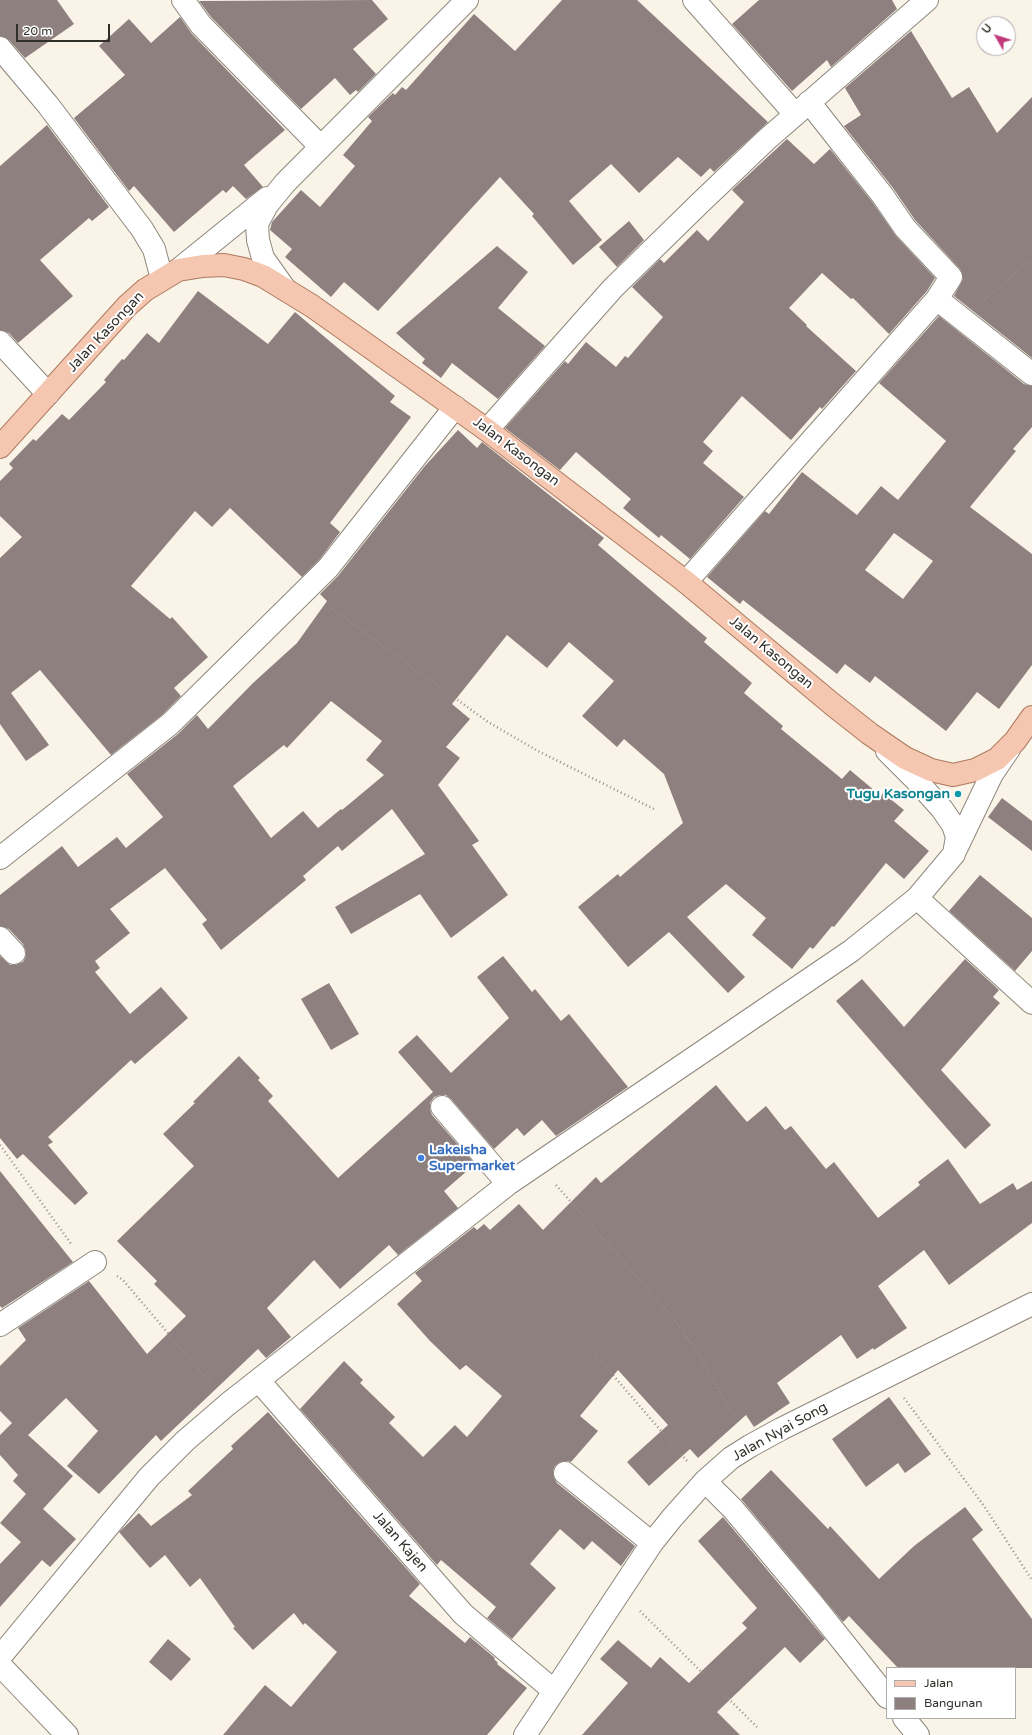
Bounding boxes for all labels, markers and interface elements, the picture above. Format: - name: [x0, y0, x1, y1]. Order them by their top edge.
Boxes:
- scale bar: [18, 16, 112, 42]
- north arrow: [976, 16, 1016, 56]
- text: U: [979, 21, 995, 36]
- text: 20 m: [23, 24, 52, 38]
- street label: Jalan Kasongan: [64, 288, 148, 376]
- street label: Jalan Kasongan: [469, 414, 563, 490]
- street label: Jalan Kasongan: [726, 613, 816, 693]
- place label: Tugu Kasongan: [847, 786, 950, 802]
- marker: Tugu Kasongan: [953, 789, 963, 799]
- place label: Lakeisha Supermarket: [429, 1142, 515, 1174]
- marker: Lakeisha Supermarket: [416, 1153, 426, 1163]
- street label: Jalan Nyai Song: [730, 1399, 830, 1465]
- street label: Jalan Kajen: [369, 1508, 431, 1576]
- legend: [886, 1667, 1016, 1719]
- text: Jalan: [924, 1676, 953, 1690]
- text: Bangunan: [924, 1696, 983, 1710]

